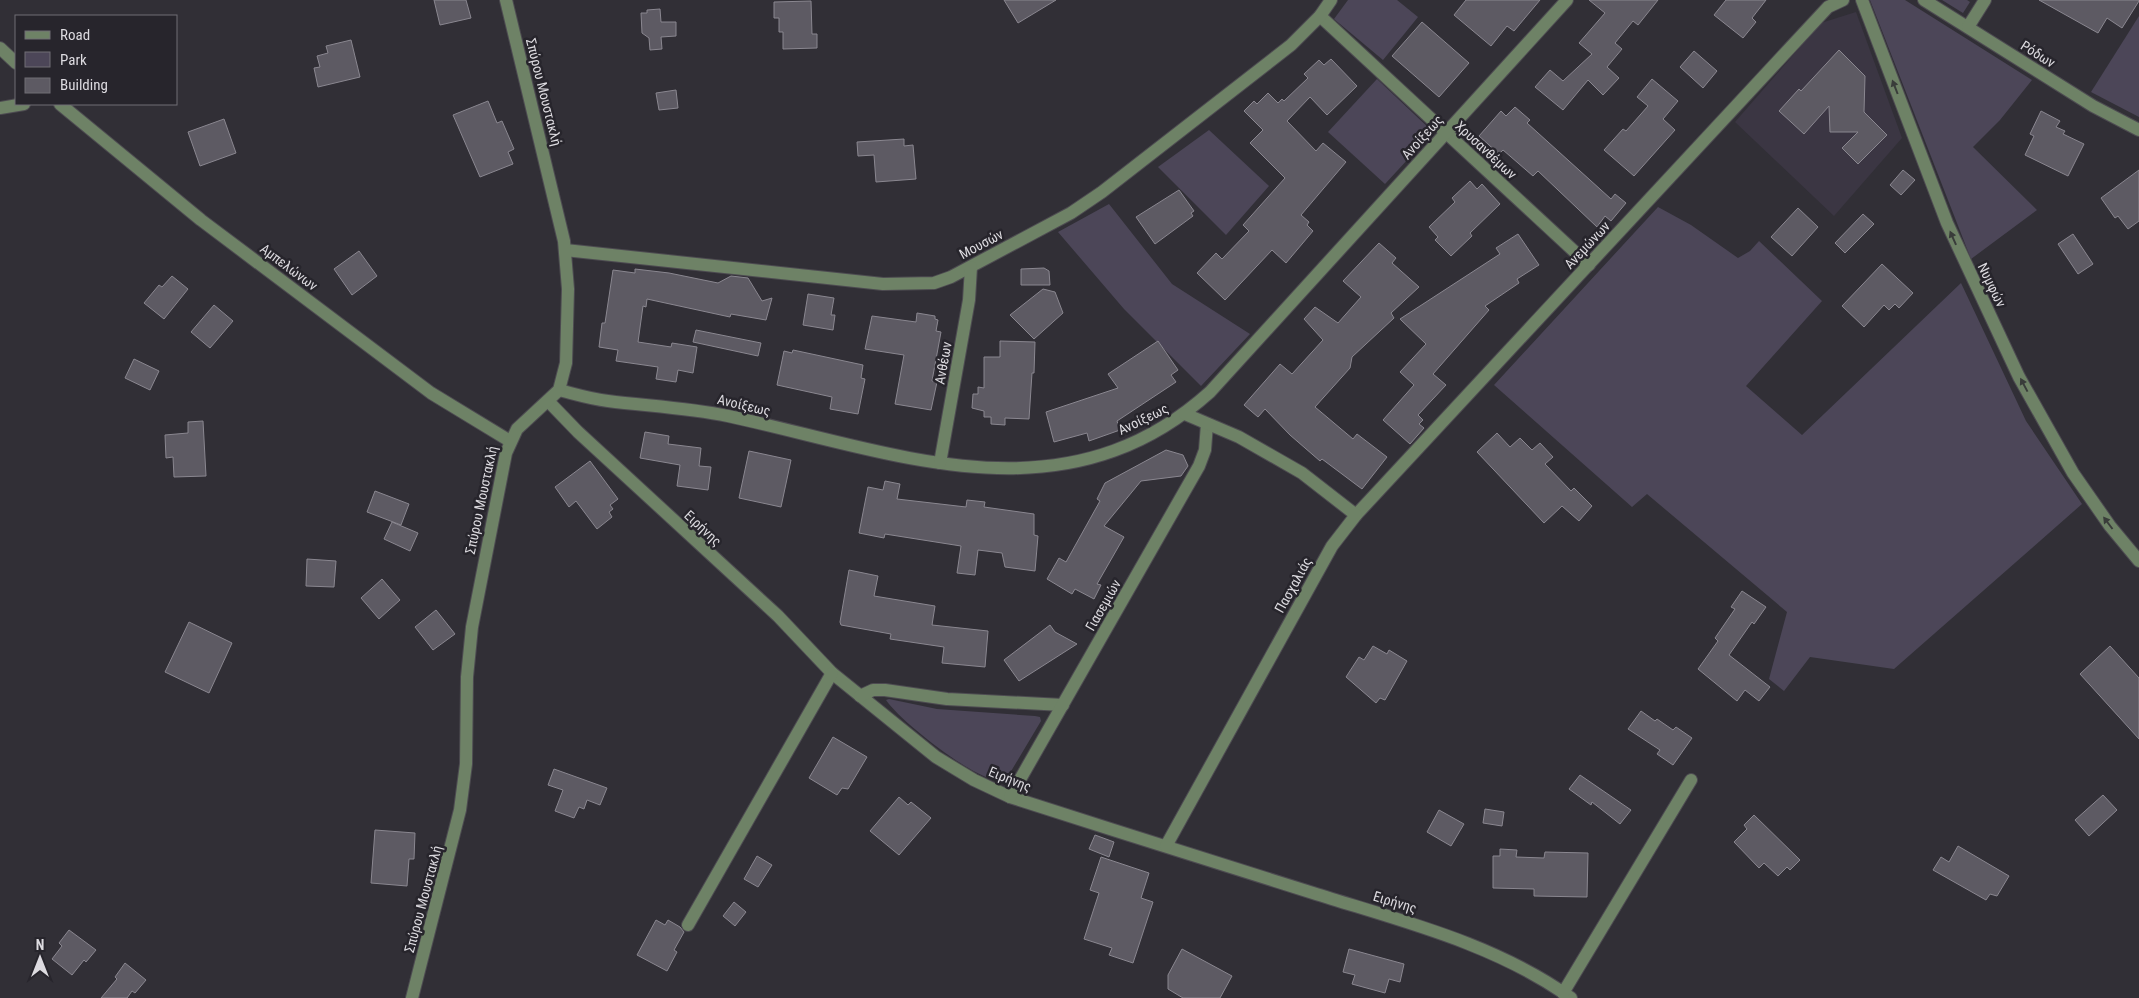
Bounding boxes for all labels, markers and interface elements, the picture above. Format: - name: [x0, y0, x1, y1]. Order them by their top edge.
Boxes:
- legend: [15, 15, 178, 105]
- text: Road: [60, 26, 90, 44]
- street label: Σπύρου Μουστακλή: [523, 37, 565, 147]
- street label: Ρόδων: [2018, 37, 2058, 71]
- text: Park: [60, 51, 87, 69]
- text: Building: [60, 76, 108, 94]
- one-way arrow: [1890, 80, 1898, 94]
- street label: Ανοίξεως: [1398, 112, 1446, 162]
- street label: Χρυσανθέμων: [1452, 118, 1520, 182]
- street label: Ανεμώνων: [1561, 218, 1613, 272]
- street label: Μουσών: [956, 226, 1006, 262]
- one-way arrow: [1949, 231, 1957, 245]
- street label: Αμπελώνων: [257, 240, 321, 294]
- street label: Νυμφών: [1974, 260, 2009, 310]
- street label: Ανθέων: [931, 340, 955, 386]
- one-way arrow: [2019, 378, 2028, 392]
- street label: Ανοίξεως: [716, 391, 772, 419]
- street label: Ανοίξεως: [1115, 400, 1171, 438]
- street label: Σπύρου Μουστακλή: [462, 444, 500, 556]
- street label: Ειρήνης: [681, 507, 725, 549]
- one-way arrow: [2103, 516, 2113, 530]
- street label: Πασχαλιάς: [1271, 554, 1315, 616]
- street label: Γιασεμιών: [1082, 576, 1124, 634]
- street label: Ειρήνης: [986, 763, 1034, 795]
- street label: Σπύρου Μουστακλή: [401, 844, 445, 954]
- street label: Ειρήνης: [1371, 888, 1419, 916]
- north arrow: [15, 933, 65, 983]
- text: N: [36, 937, 44, 953]

